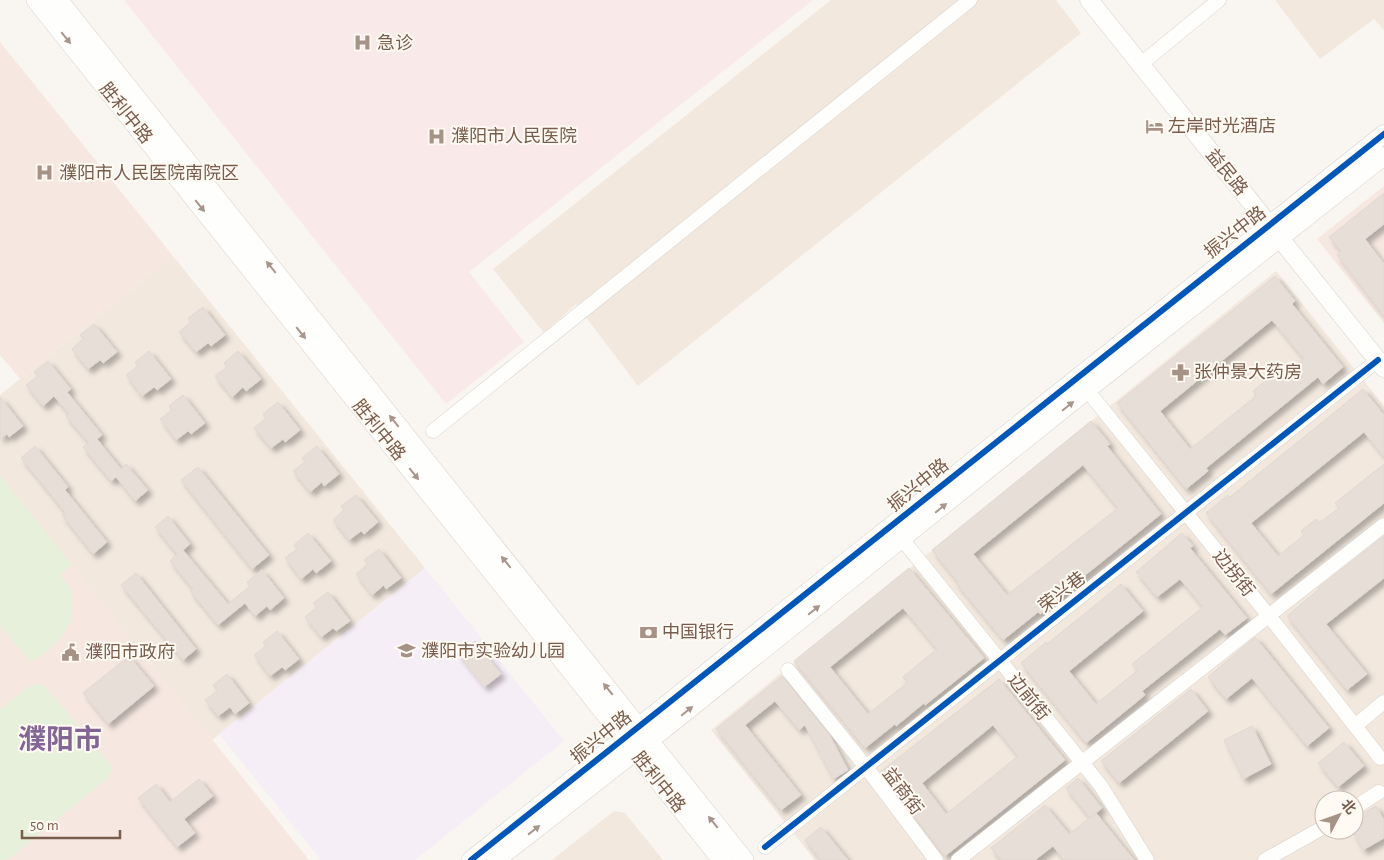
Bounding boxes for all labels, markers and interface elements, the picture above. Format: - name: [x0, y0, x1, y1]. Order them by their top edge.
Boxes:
- one-way arrow: [61, 31, 72, 44]
- hospital icon: 急诊: [353, 33, 373, 53]
- place label: 急诊: [377, 33, 413, 53]
- street label: 胜利中路: [96, 79, 156, 147]
- hotel icon: 左岸时光酒店: [1144, 116, 1164, 136]
- place label: 左岸时光酒店: [1168, 116, 1276, 136]
- hospital icon: 濮阳市人民医院: [427, 126, 447, 146]
- place label: 濮阳市人民医院: [451, 126, 577, 146]
- street label: 益民路: [1202, 145, 1252, 199]
- hospital icon: 濮阳市人民医院南院区: [35, 163, 55, 183]
- place label: 濮阳市人民医院南院区: [59, 163, 239, 183]
- one-way arrow: [195, 199, 206, 212]
- street label: 振兴中路: [1200, 202, 1270, 262]
- one-way arrow: [265, 260, 276, 273]
- one-way arrow: [296, 327, 307, 340]
- pharmacy icon: 张仲景大药房: [1170, 362, 1190, 382]
- place label: 张仲景大药房: [1194, 362, 1302, 382]
- street label: 胜利中路: [349, 396, 409, 464]
- one-way arrow: [1061, 401, 1074, 412]
- one-way arrow: [389, 415, 400, 428]
- street label: 振兴中路: [884, 455, 952, 515]
- one-way arrow: [408, 467, 419, 480]
- one-way arrow: [934, 503, 947, 514]
- street label: 边拐街: [1209, 546, 1259, 600]
- one-way arrow: [501, 555, 512, 568]
- street label: 荣兴巷: [1035, 567, 1089, 617]
- one-way arrow: [807, 604, 820, 615]
- bank icon: 中国银行: [638, 622, 658, 642]
- place label: 中国银行: [662, 622, 734, 642]
- school or university icon: 濮阳市实验幼儿园: [397, 641, 417, 661]
- place label: 濮阳市实验幼儿园: [421, 641, 565, 661]
- public building icon: 濮阳市政府: [61, 642, 81, 662]
- place label: 濮阳市政府: [85, 642, 175, 662]
- street label: 边前街: [1004, 670, 1054, 724]
- one-way arrow: [602, 682, 613, 695]
- one-way arrow: [680, 705, 693, 716]
- street label: 振兴中路: [567, 707, 635, 767]
- district label: 濮阳市: [18, 724, 102, 755]
- street label: 胜利中路: [629, 748, 689, 816]
- street label: 益商街: [879, 763, 927, 819]
- north arrow: [1314, 790, 1364, 840]
- text: 北: [1338, 797, 1359, 817]
- scale bar: [22, 808, 120, 840]
- one-way arrow: [708, 816, 719, 829]
- text: 50 m: [30, 818, 59, 833]
- one-way arrow: [527, 825, 541, 835]

